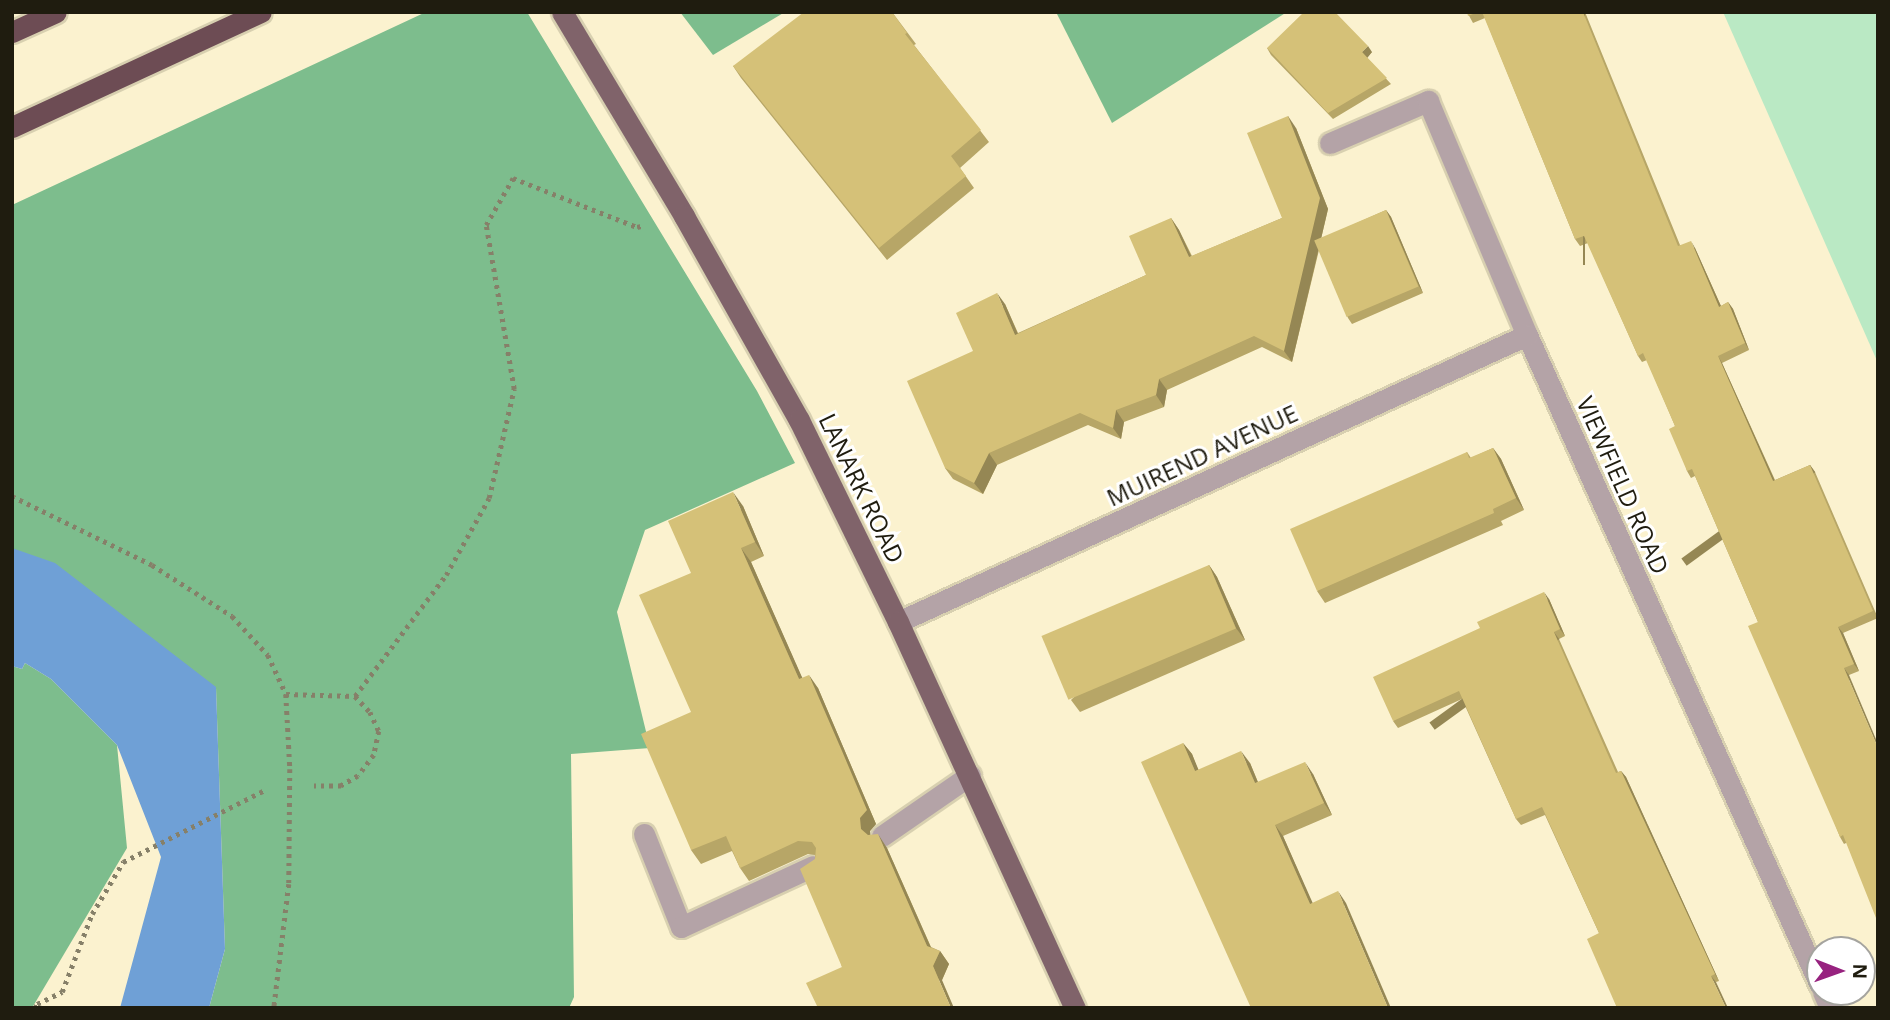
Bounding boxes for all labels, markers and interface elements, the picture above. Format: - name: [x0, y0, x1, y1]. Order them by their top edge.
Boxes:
- street label: VIEWFIELD ROAD: [1571, 392, 1675, 578]
- street label: MUIREND AVENUE: [1102, 398, 1302, 512]
- street label: LANARK ROAD: [813, 409, 911, 567]
- north arrow: [1806, 936, 1876, 1006]
- text: N: [1847, 963, 1873, 979]

